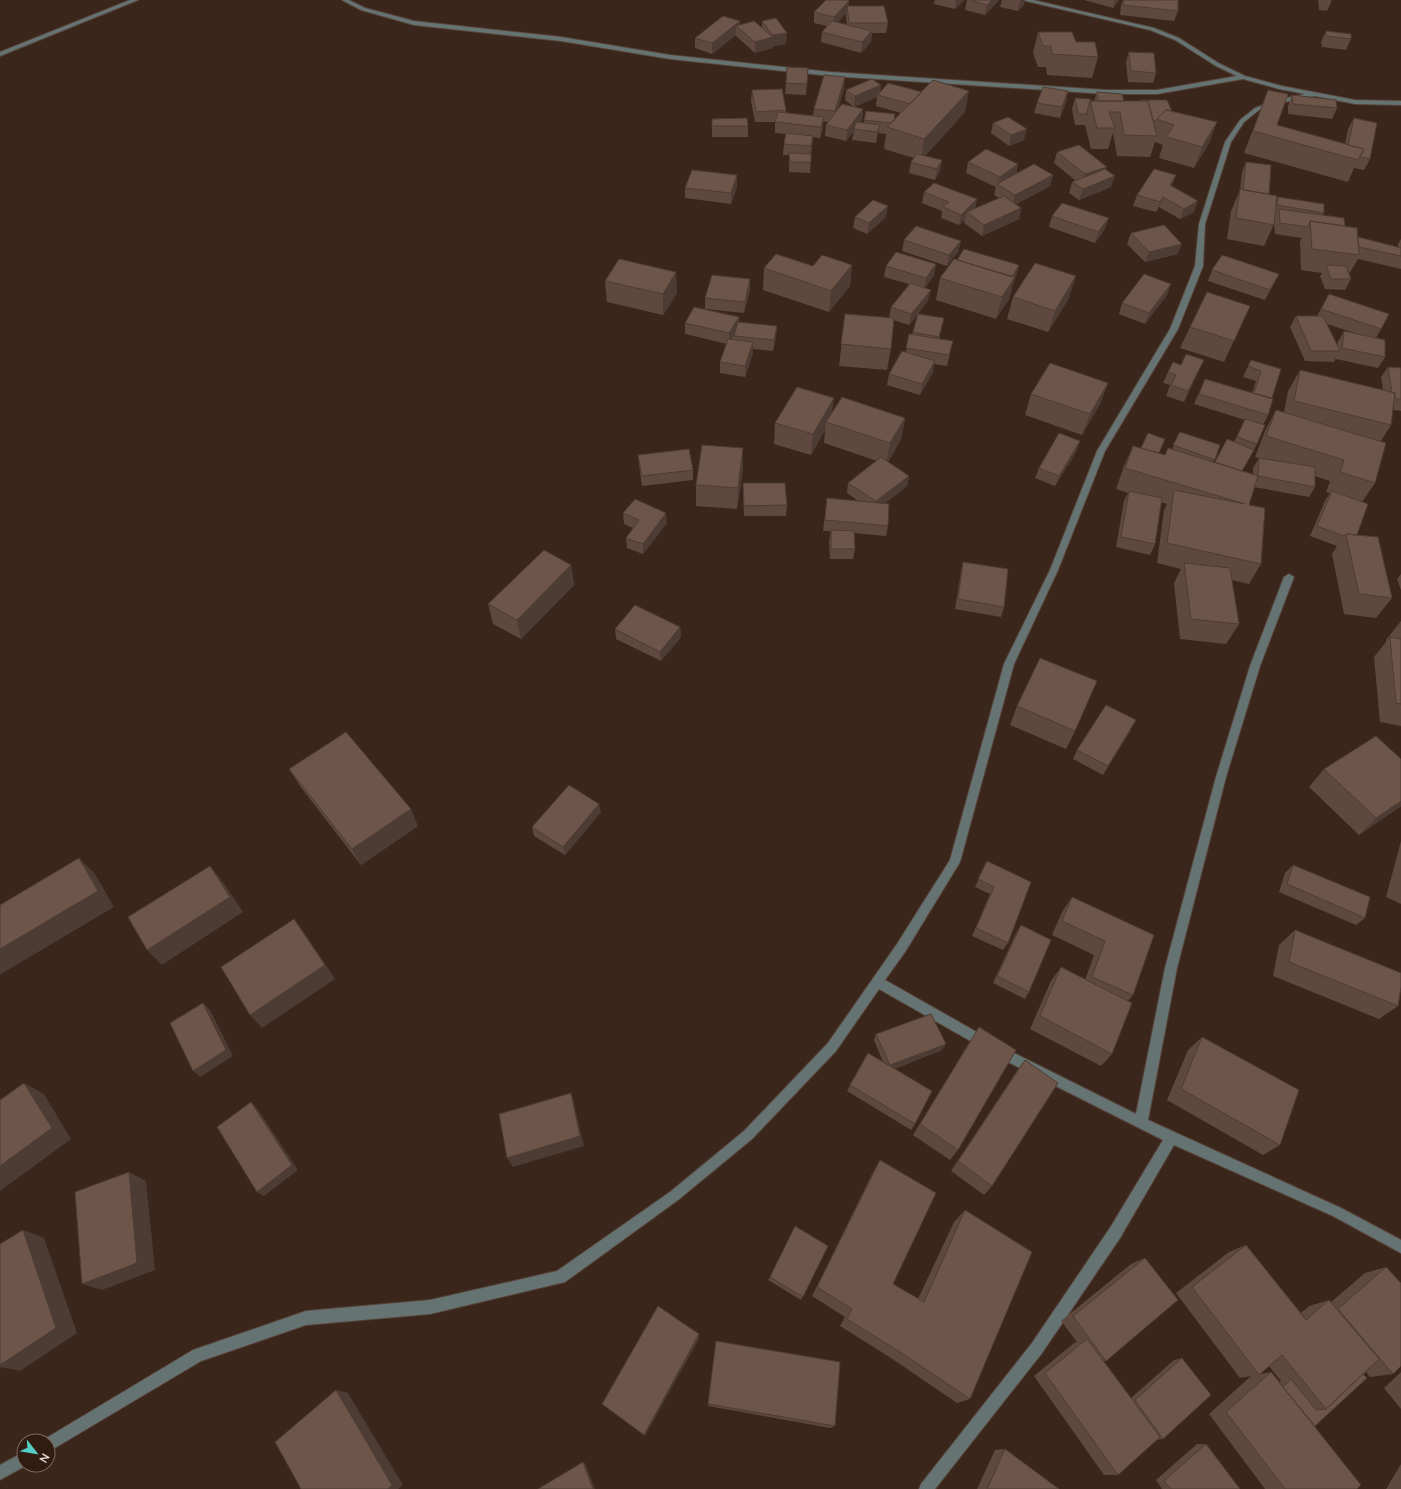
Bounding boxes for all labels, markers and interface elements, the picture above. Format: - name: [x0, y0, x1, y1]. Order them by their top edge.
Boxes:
- north arrow: [16, 1433, 56, 1473]
- text: N: [37, 1451, 53, 1465]

